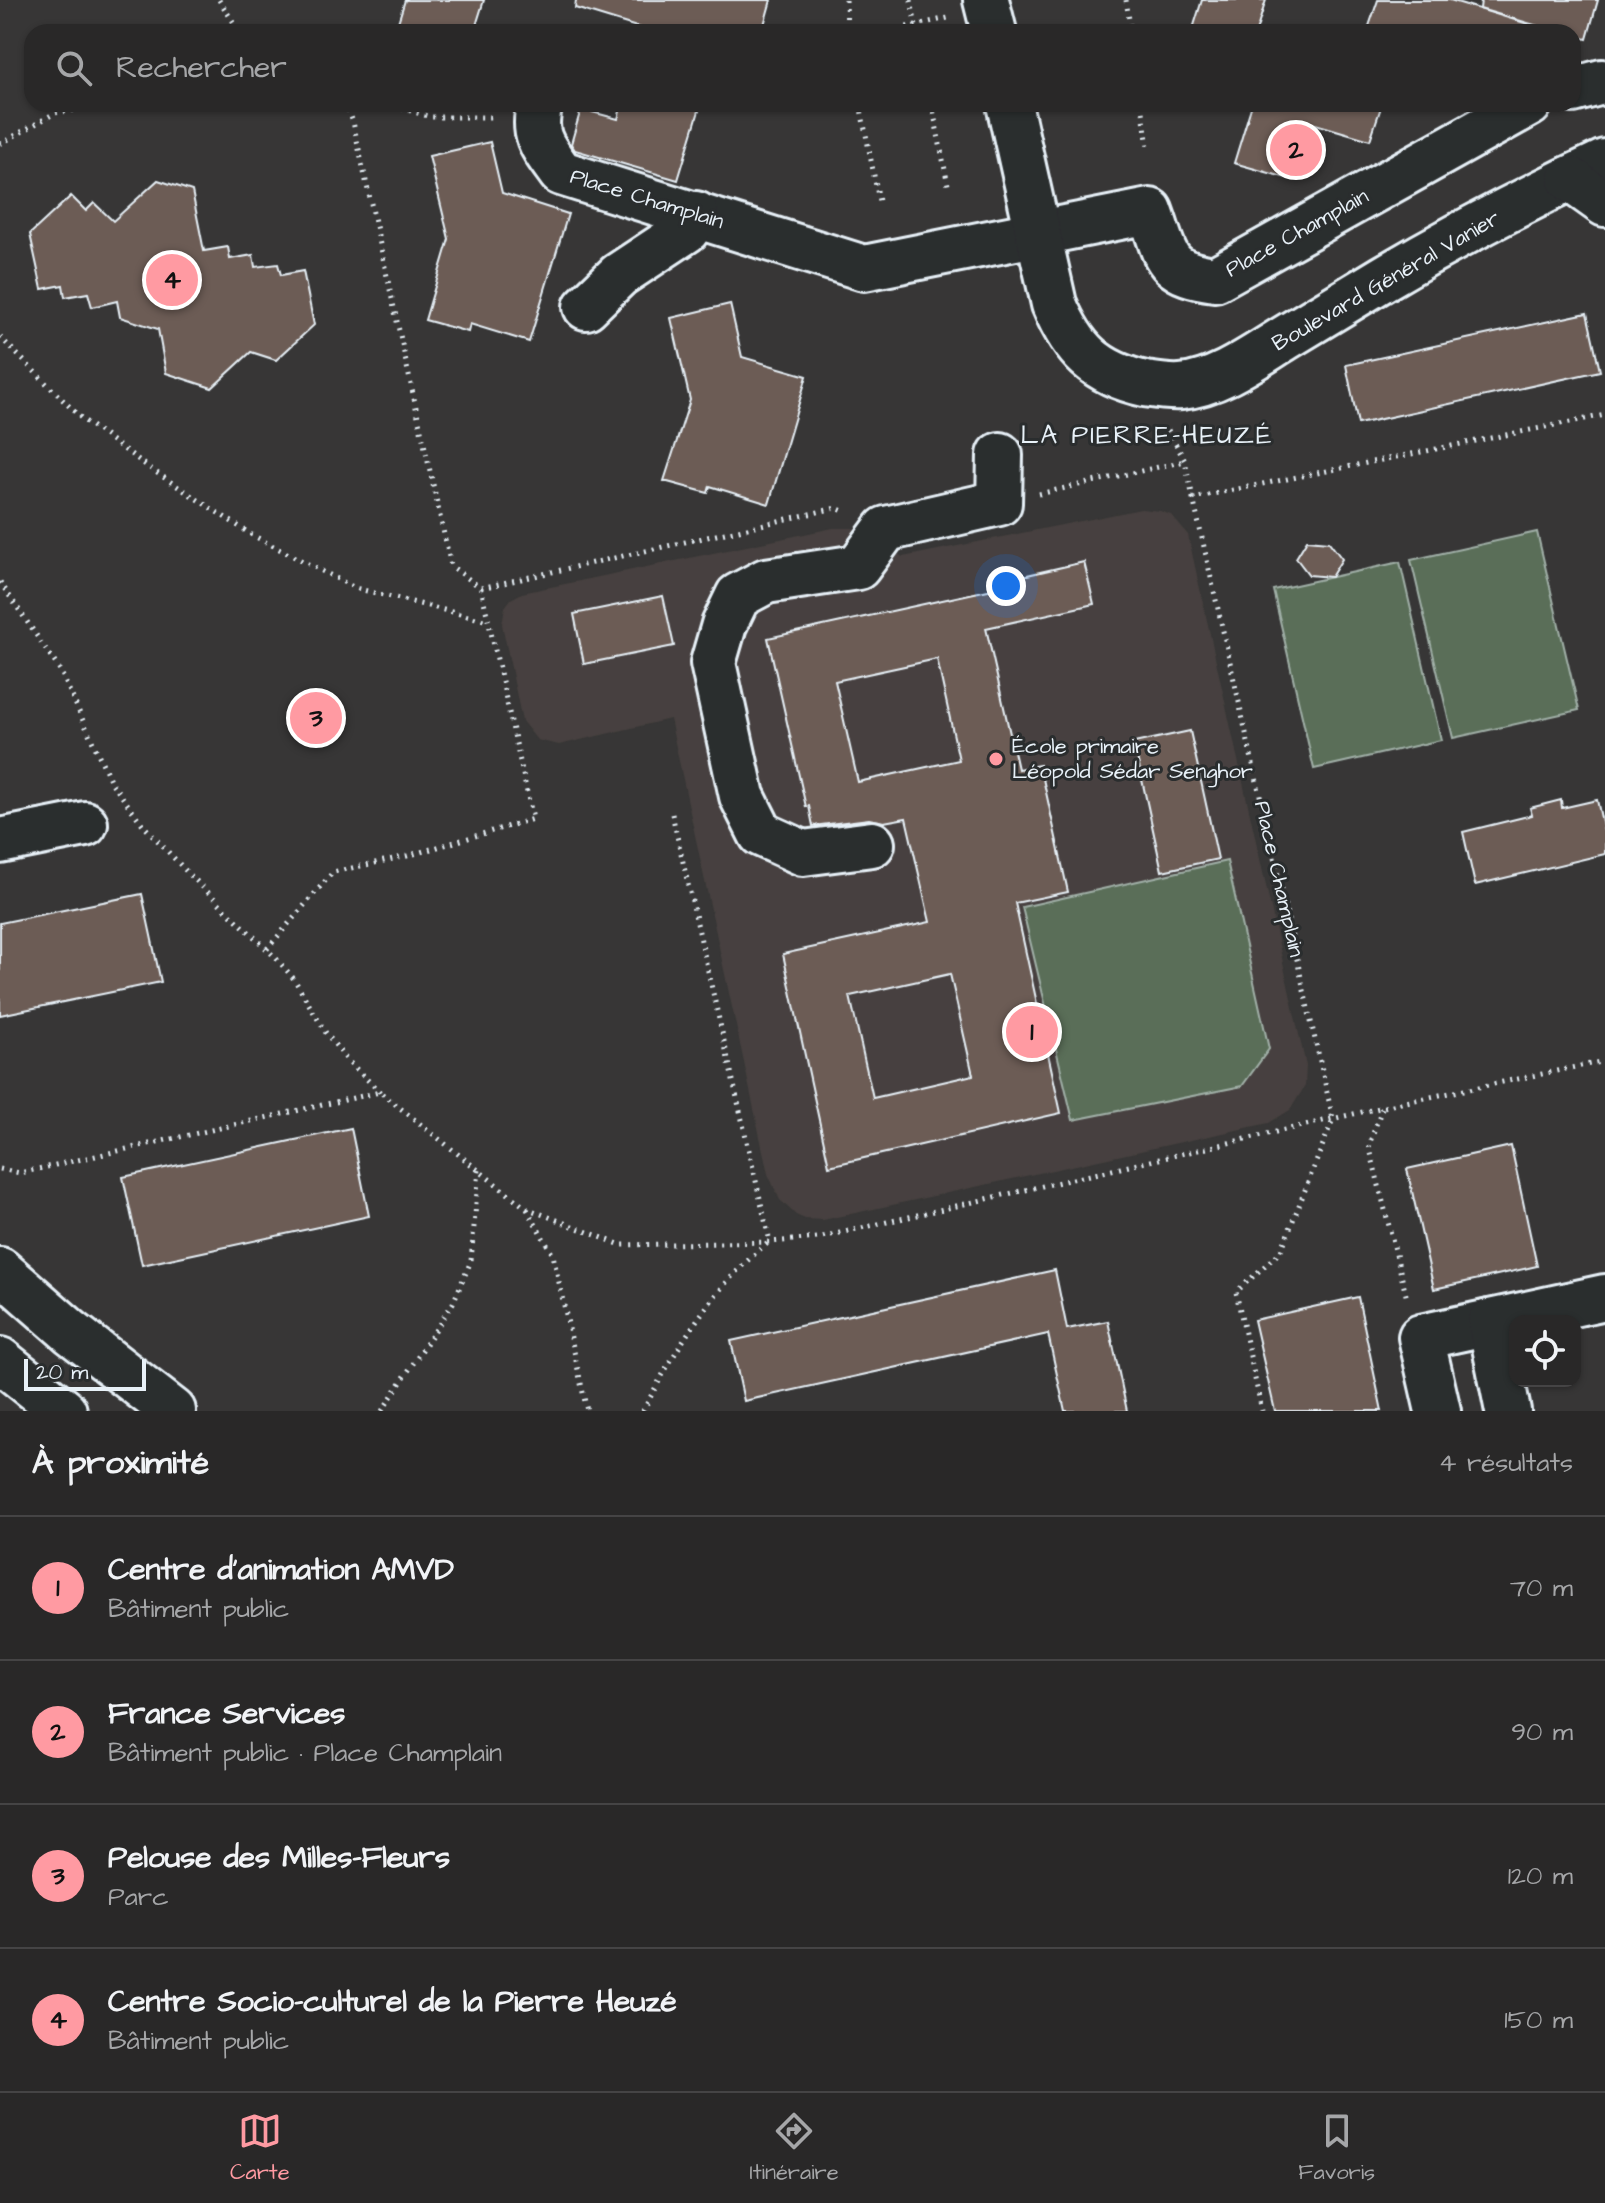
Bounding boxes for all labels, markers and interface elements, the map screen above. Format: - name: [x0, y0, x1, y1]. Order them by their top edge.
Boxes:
- search box: [24, 24, 1581, 112]
- icon: search: [52, 46, 96, 90]
- text: Rechercher: [116, 47, 287, 89]
- pin: 2: [1270, 120, 1322, 180]
- street label: Place Champlain: [566, 161, 728, 237]
- street label: Place Champlain: [1220, 181, 1374, 285]
- street label: Boulevard Général Vanier: [1266, 203, 1506, 359]
- pin: 4: [146, 250, 198, 310]
- district label: LA PIERRE-HEUZÉ: [1020, 417, 1274, 453]
- your location: [986, 566, 1026, 606]
- pin: 3: [290, 688, 342, 748]
- place label: École primaire Léopold Sédar Senghor: [1012, 731, 1253, 788]
- marker: École primaire Léopold Sédar Senghor: [987, 750, 1005, 768]
- street label: Place Champlain: [1246, 798, 1312, 960]
- pin: 1: [1006, 1002, 1058, 1062]
- map controls: [1509, 1315, 1581, 1387]
- button: locate: [1509, 1315, 1581, 1387]
- scale bar: [24, 1355, 146, 1391]
- text: 20 m: [36, 1357, 88, 1388]
- text: À proximité: [32, 1439, 209, 1487]
- text: 4 résultats: [1439, 1445, 1573, 1481]
- text: Centre d'animation AMVD: [108, 1549, 454, 1591]
- text: 1: [56, 1570, 60, 1606]
- text: 70 m: [1510, 1570, 1573, 1606]
- text: Bâtiment public: [108, 1591, 289, 1627]
- text: France Services: [108, 1693, 345, 1735]
- text: 2: [51, 1714, 65, 1750]
- text: 90 m: [1511, 1714, 1573, 1750]
- text: Bâtiment public · Place Champlain: [108, 1735, 502, 1771]
- text: Pelouse des Milles-Fleurs: [108, 1837, 450, 1879]
- text: 3: [51, 1858, 65, 1894]
- text: 120 m: [1508, 1858, 1573, 1894]
- text: Parc: [108, 1879, 169, 1915]
- text: Centre Socio-culturel de la Pierre Heuzé: [108, 1981, 677, 2023]
- text: 4: [49, 2002, 67, 2038]
- text: 150 m: [1504, 2002, 1573, 2038]
- text: Bâtiment public: [108, 2023, 289, 2059]
- tab: Carte: [230, 2109, 290, 2188]
- tab: Itinéraire: [749, 2109, 839, 2188]
- tab: Favoris: [1298, 2109, 1375, 2188]

